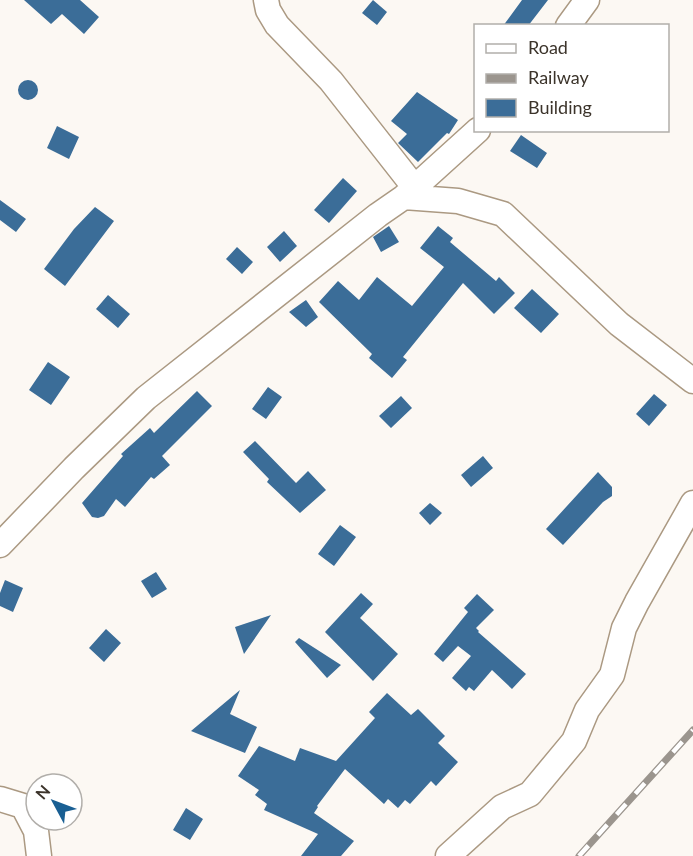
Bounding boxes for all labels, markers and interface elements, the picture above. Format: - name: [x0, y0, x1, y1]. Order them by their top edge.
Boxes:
- legend: [474, 24, 669, 132]
- text: Road: [528, 36, 568, 58]
- text: Railway: [528, 66, 589, 88]
- text: Building: [528, 96, 592, 118]
- north arrow: [24, 772, 84, 832]
- text: N: [31, 781, 54, 803]

